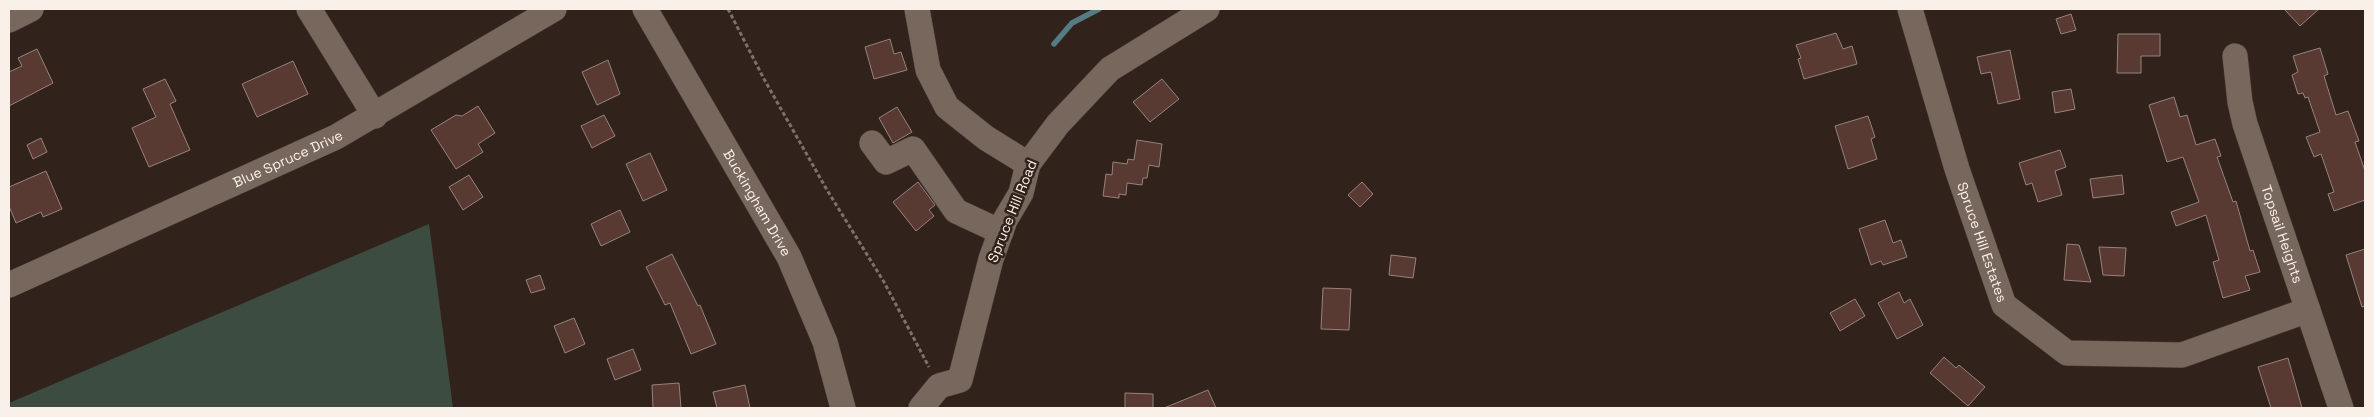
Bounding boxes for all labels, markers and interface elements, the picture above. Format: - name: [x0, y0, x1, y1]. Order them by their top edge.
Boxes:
- street label: Blue Spruce Drive: [230, 126, 346, 191]
- street label: Buckingham Drive: [719, 146, 796, 259]
- street label: Spruce Hill Road: [983, 157, 1041, 265]
- street label: Spruce Hill Estates: [1953, 180, 2011, 304]
- street label: Topsail Heights: [2257, 183, 2307, 286]

